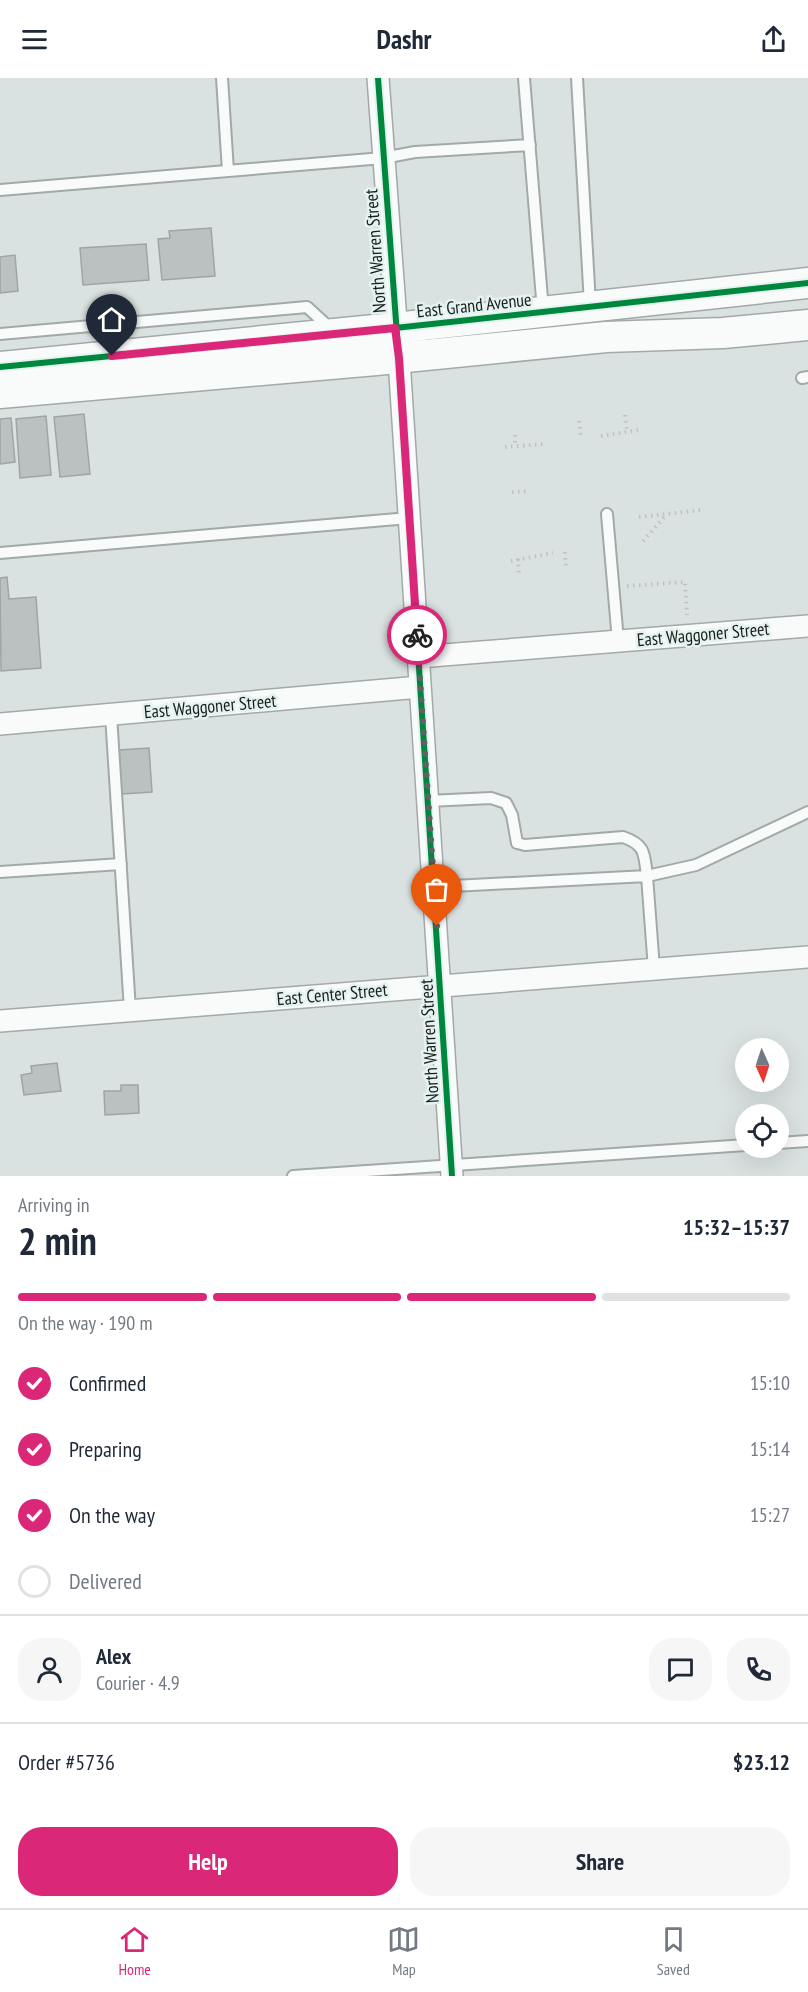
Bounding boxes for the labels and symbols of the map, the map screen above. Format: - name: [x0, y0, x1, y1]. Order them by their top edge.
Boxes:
- street label: North Warren Street: [359, 188, 391, 314]
- street label: East Grand Avenue: [415, 288, 533, 322]
- pin: [86, 294, 137, 356]
- courier: [387, 605, 447, 665]
- street label: East Waggoner Street: [636, 617, 770, 651]
- street label: East Waggoner Street: [143, 689, 277, 723]
- pin: [411, 864, 462, 926]
- street label: East Center Street: [276, 978, 388, 1010]
- street label: North Warren Street: [414, 978, 444, 1104]
- north arrow: [735, 1038, 789, 1092]

